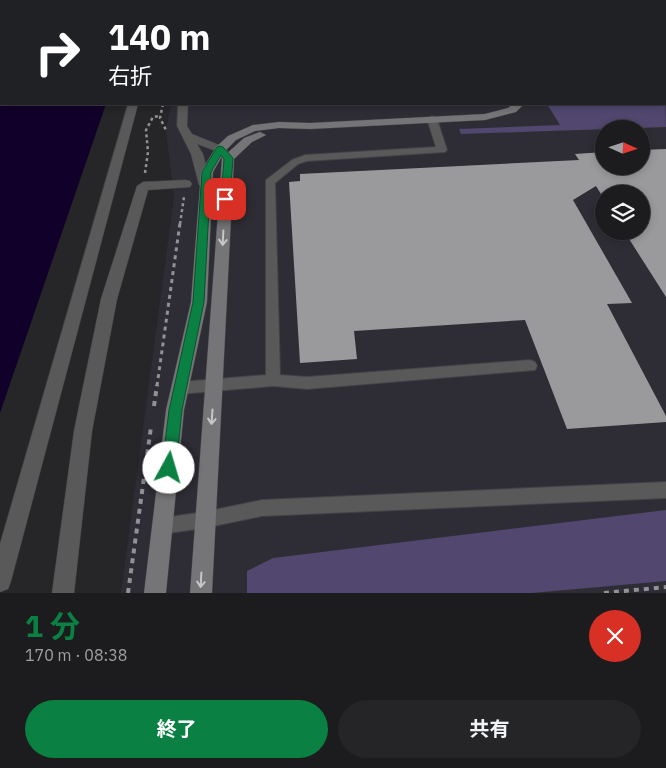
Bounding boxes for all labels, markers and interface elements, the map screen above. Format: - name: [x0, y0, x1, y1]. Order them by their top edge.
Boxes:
- text: 140 m: [108, 14, 211, 60]
- icon: right: [25, 20, 90, 85]
- text: 右折: [108, 61, 152, 90]
- north arrow: [595, 120, 650, 175]
- map controls: [595, 120, 650, 240]
- pin: [204, 178, 246, 220]
- icon: arrive: [211, 185, 239, 213]
- button: layers: [595, 185, 650, 240]
- one-way arrow: [219, 230, 228, 246]
- one-way arrow: [207, 409, 217, 425]
- position arrow: [142, 441, 194, 493]
- one-way arrow: [197, 571, 206, 587]
- text: 1 分: [25, 606, 80, 645]
- button: close: [589, 610, 641, 662]
- text: 170 m · 08:38: [25, 645, 127, 665]
- button: 終了: [25, 700, 328, 758]
- button: 共有: [338, 700, 641, 758]

